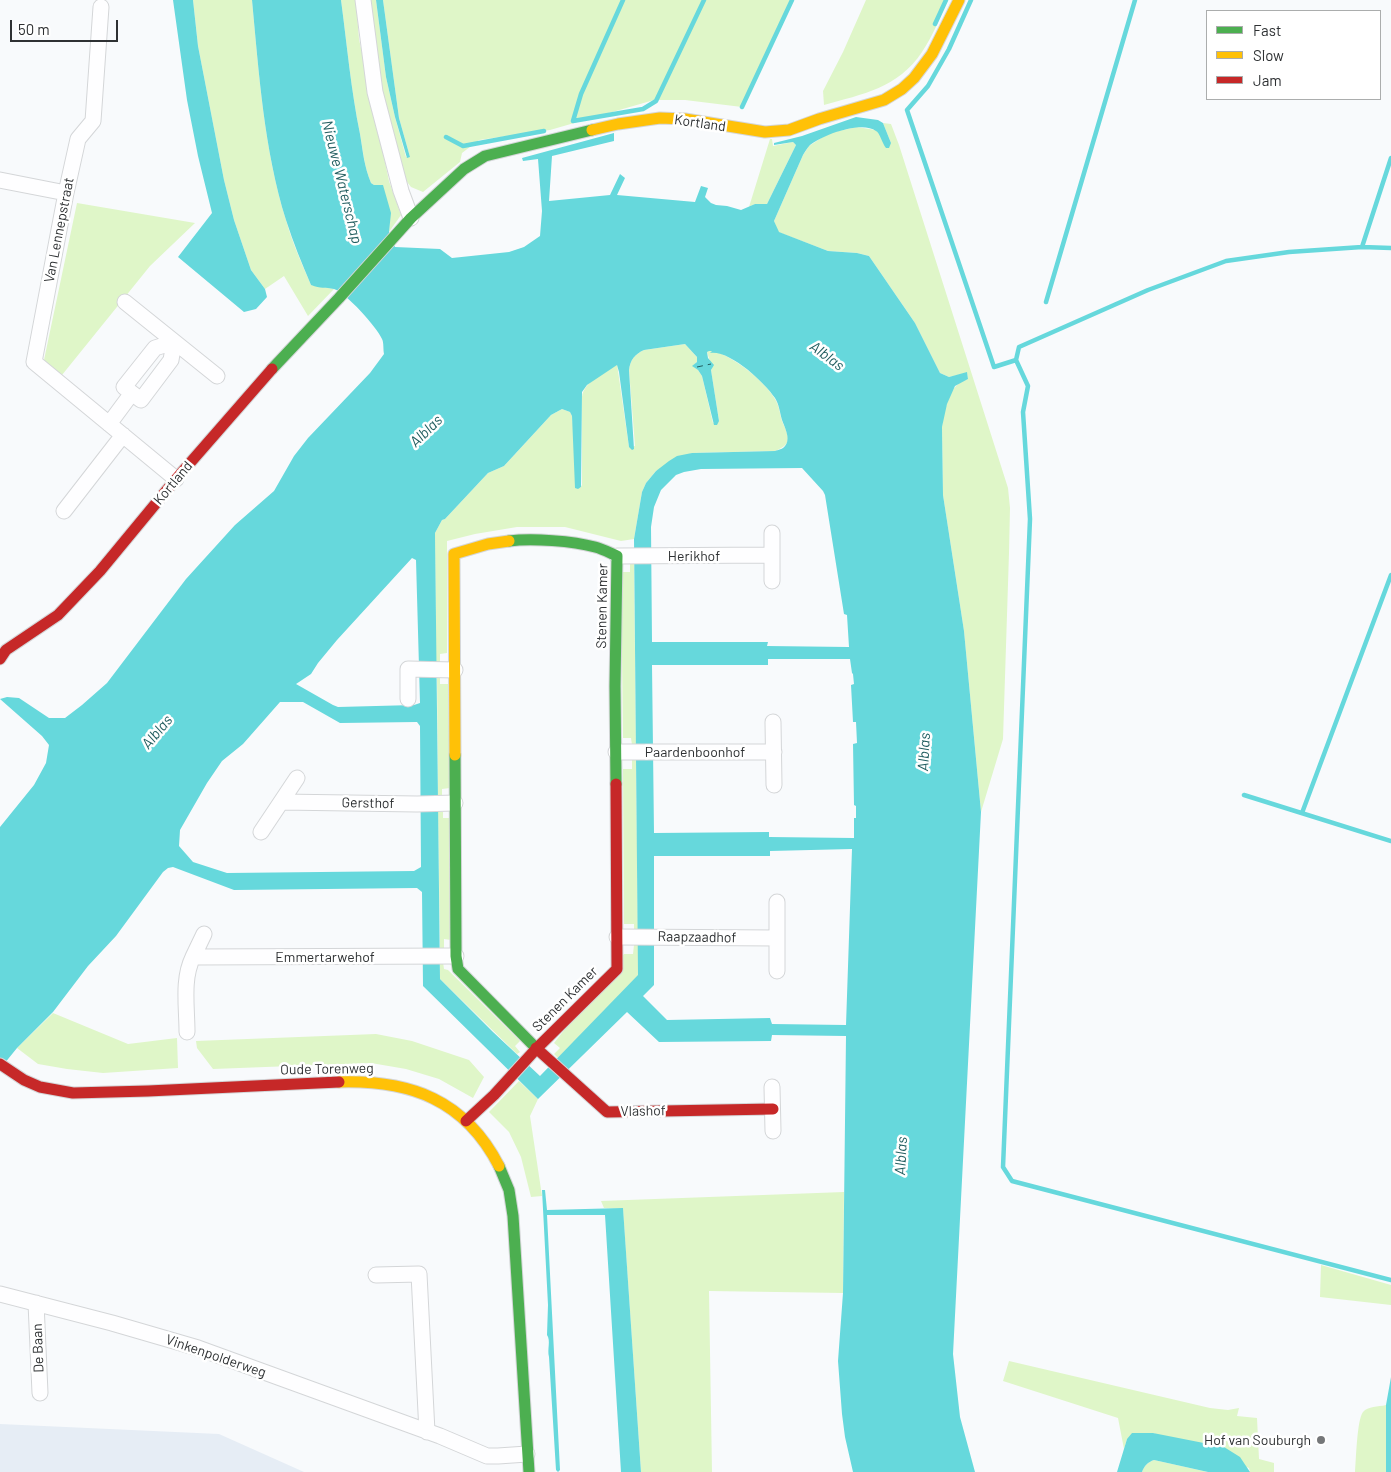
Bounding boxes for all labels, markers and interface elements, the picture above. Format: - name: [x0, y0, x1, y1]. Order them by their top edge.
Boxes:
- scale bar: [12, 10, 120, 42]
- legend: [1206, 10, 1381, 100]
- text: 50 m: [18, 20, 50, 38]
- text: Fast: [1253, 21, 1281, 39]
- text: Slow: [1253, 46, 1284, 64]
- text: Jam: [1253, 71, 1282, 89]
- street label: Kortland: [673, 111, 727, 135]
- water label: Nieuwe Waterschap: [318, 118, 366, 246]
- street label: Van Lennepstraat: [41, 176, 77, 284]
- water label: Alblas: [806, 337, 848, 375]
- water label: Alblas: [406, 411, 446, 451]
- street label: Kortland: [150, 458, 196, 508]
- street label: Herikhof: [668, 548, 720, 564]
- street label: Stenen Kamer: [593, 563, 611, 649]
- water label: Alblas: [138, 712, 176, 752]
- water label: Alblas: [914, 732, 934, 772]
- street label: Paardenboonhof: [645, 744, 745, 760]
- street label: Gersthof: [341, 794, 395, 812]
- street label: Raapzaadhof: [657, 928, 737, 946]
- street label: Emmertarwehof: [275, 949, 375, 965]
- street label: Stenen Kamer: [529, 963, 601, 1035]
- street label: Oude Torenweg: [280, 1060, 374, 1078]
- street label: Vlashof: [620, 1102, 666, 1120]
- water label: Alblas: [891, 1136, 911, 1176]
- street label: De Baan: [29, 1323, 47, 1373]
- street label: Vinkenpolderweg: [164, 1331, 268, 1381]
- place label: Hof van Souburgh: [1204, 1432, 1311, 1448]
- marker: Hof van Souburgh: [1315, 1434, 1327, 1446]

